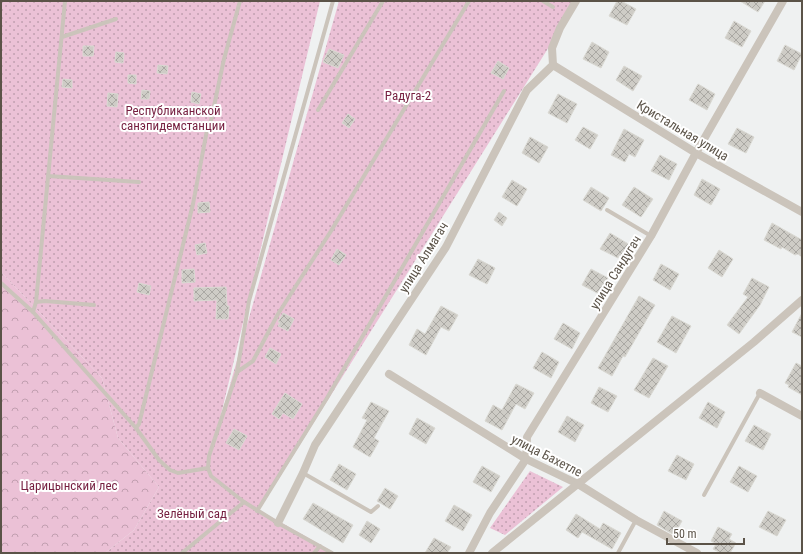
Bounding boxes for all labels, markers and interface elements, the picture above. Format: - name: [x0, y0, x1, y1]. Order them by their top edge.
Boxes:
- park label: Радуга-2: [385, 88, 431, 103]
- street label: Кристальная улица: [634, 97, 731, 164]
- park label: Республиканской санэпидемстанции: [121, 103, 225, 133]
- street label: улица Алмагач: [396, 219, 451, 295]
- street label: улица Сандугач: [587, 233, 644, 312]
- street label: улица Бахетле: [509, 431, 585, 480]
- park label: Царицынский лес: [20, 478, 118, 493]
- park label: Зелёный сад: [157, 506, 227, 521]
- scale bar: [667, 520, 744, 546]
- text: 50 m: [673, 527, 697, 541]

